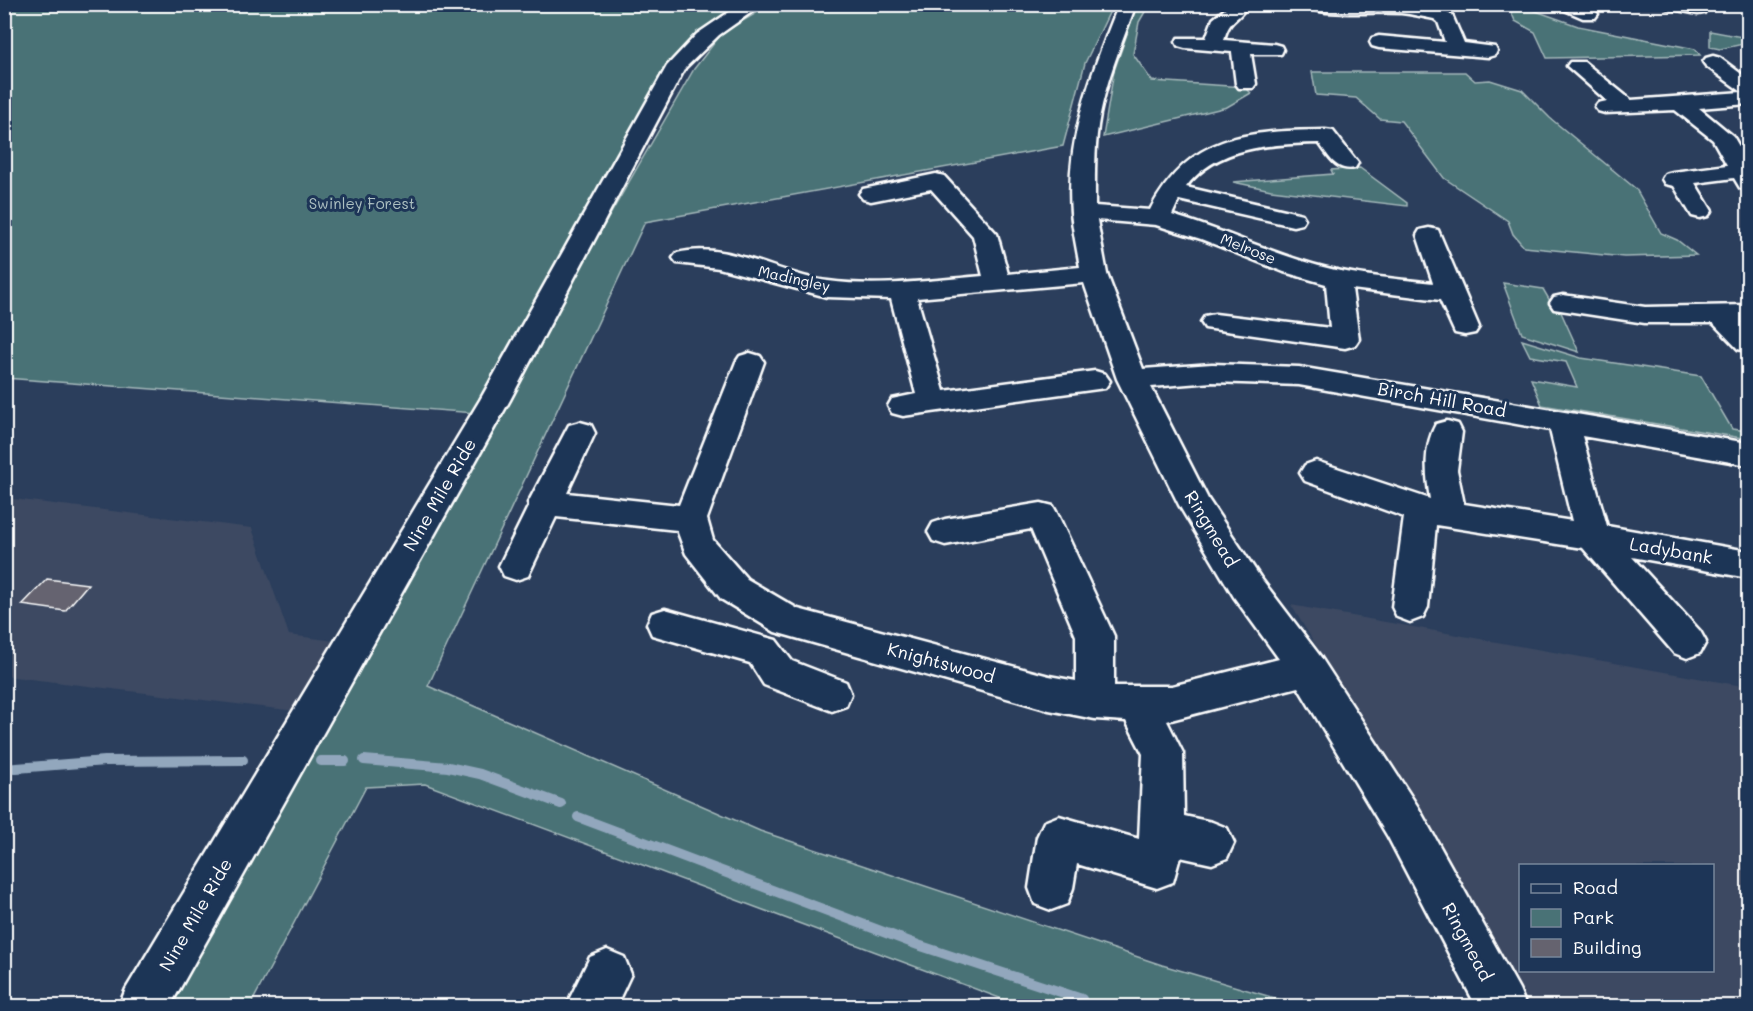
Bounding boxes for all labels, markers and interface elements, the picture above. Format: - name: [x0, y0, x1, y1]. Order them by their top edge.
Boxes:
- park label: Swinley Forest: [309, 193, 415, 213]
- street label: Melrose: [1218, 228, 1279, 268]
- street label: Madingley: [756, 260, 832, 296]
- street label: Birch Hill Road: [1376, 376, 1508, 422]
- street label: Nine Mile Ride: [397, 434, 481, 555]
- street label: Ringmead: [1180, 486, 1244, 571]
- street label: Ladybank: [1628, 531, 1714, 569]
- street label: Knightswood: [885, 636, 998, 688]
- street label: Nine Mile Ride: [153, 854, 237, 975]
- legend: [1519, 864, 1714, 972]
- text: Road: [1573, 875, 1618, 899]
- street label: Ringmead: [1437, 898, 1499, 985]
- text: Park: [1573, 905, 1614, 929]
- text: Building: [1573, 935, 1641, 959]

